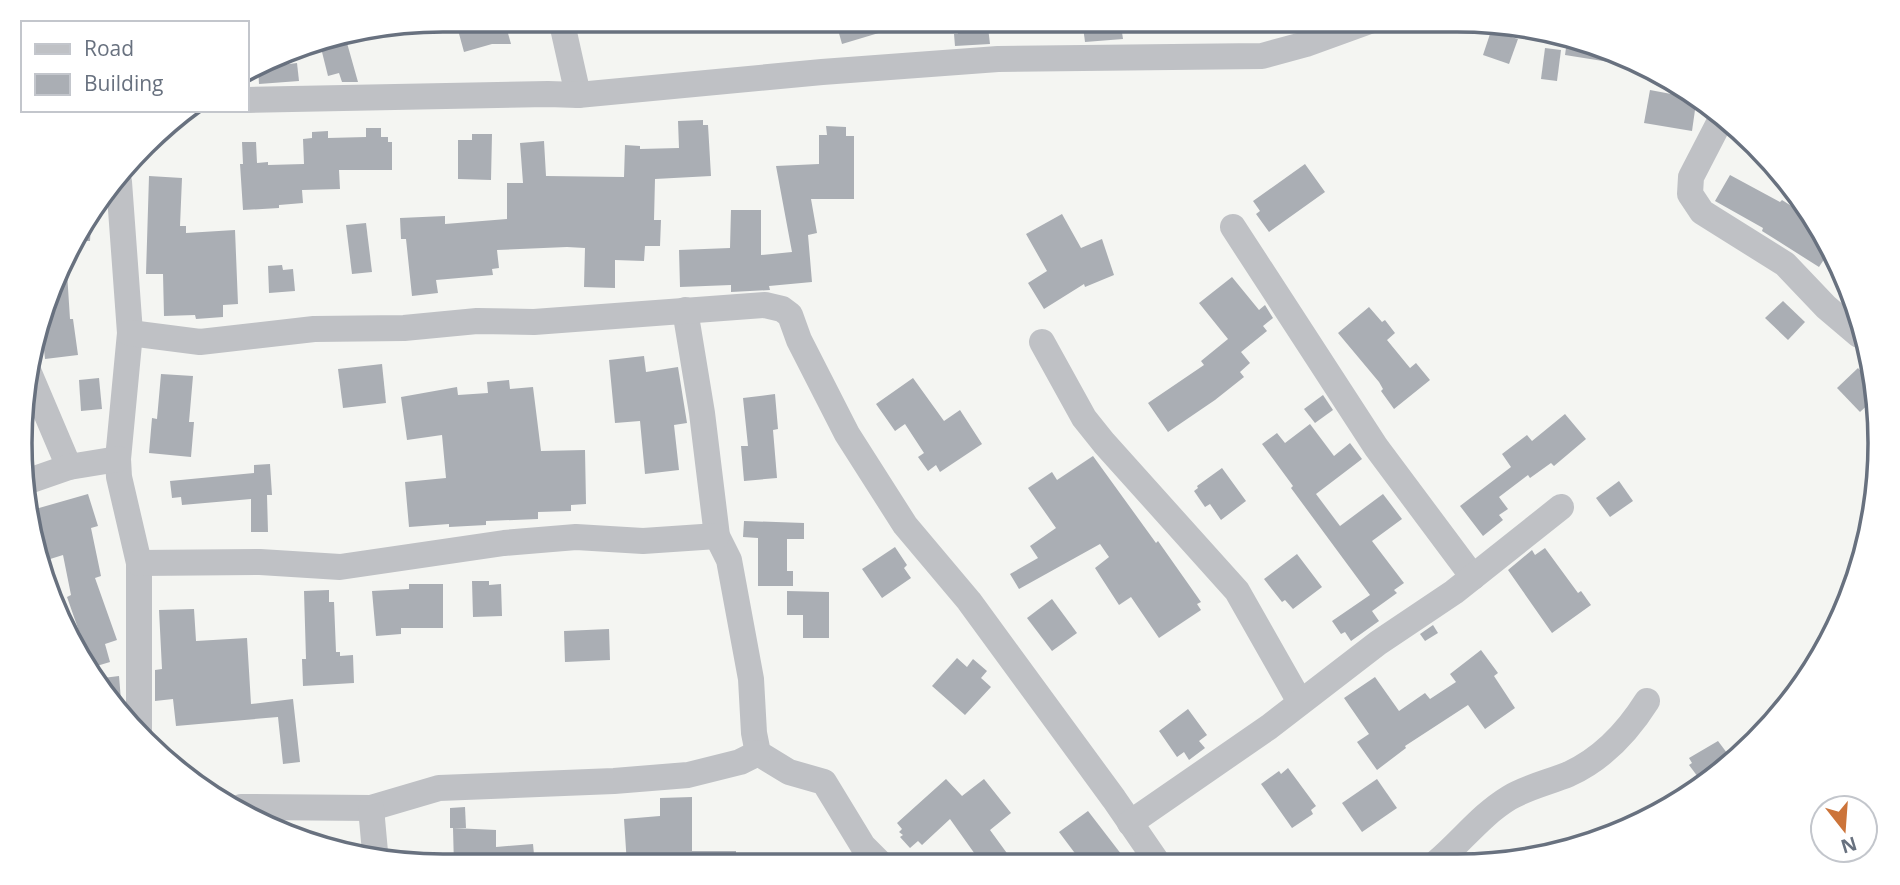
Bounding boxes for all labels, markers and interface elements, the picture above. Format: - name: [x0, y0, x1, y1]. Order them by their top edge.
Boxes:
- legend: [21, 21, 248, 112]
- text: Road: [84, 34, 134, 62]
- text: Building: [84, 69, 163, 97]
- north arrow: [1809, 794, 1879, 864]
- text: N: [1838, 831, 1860, 860]

